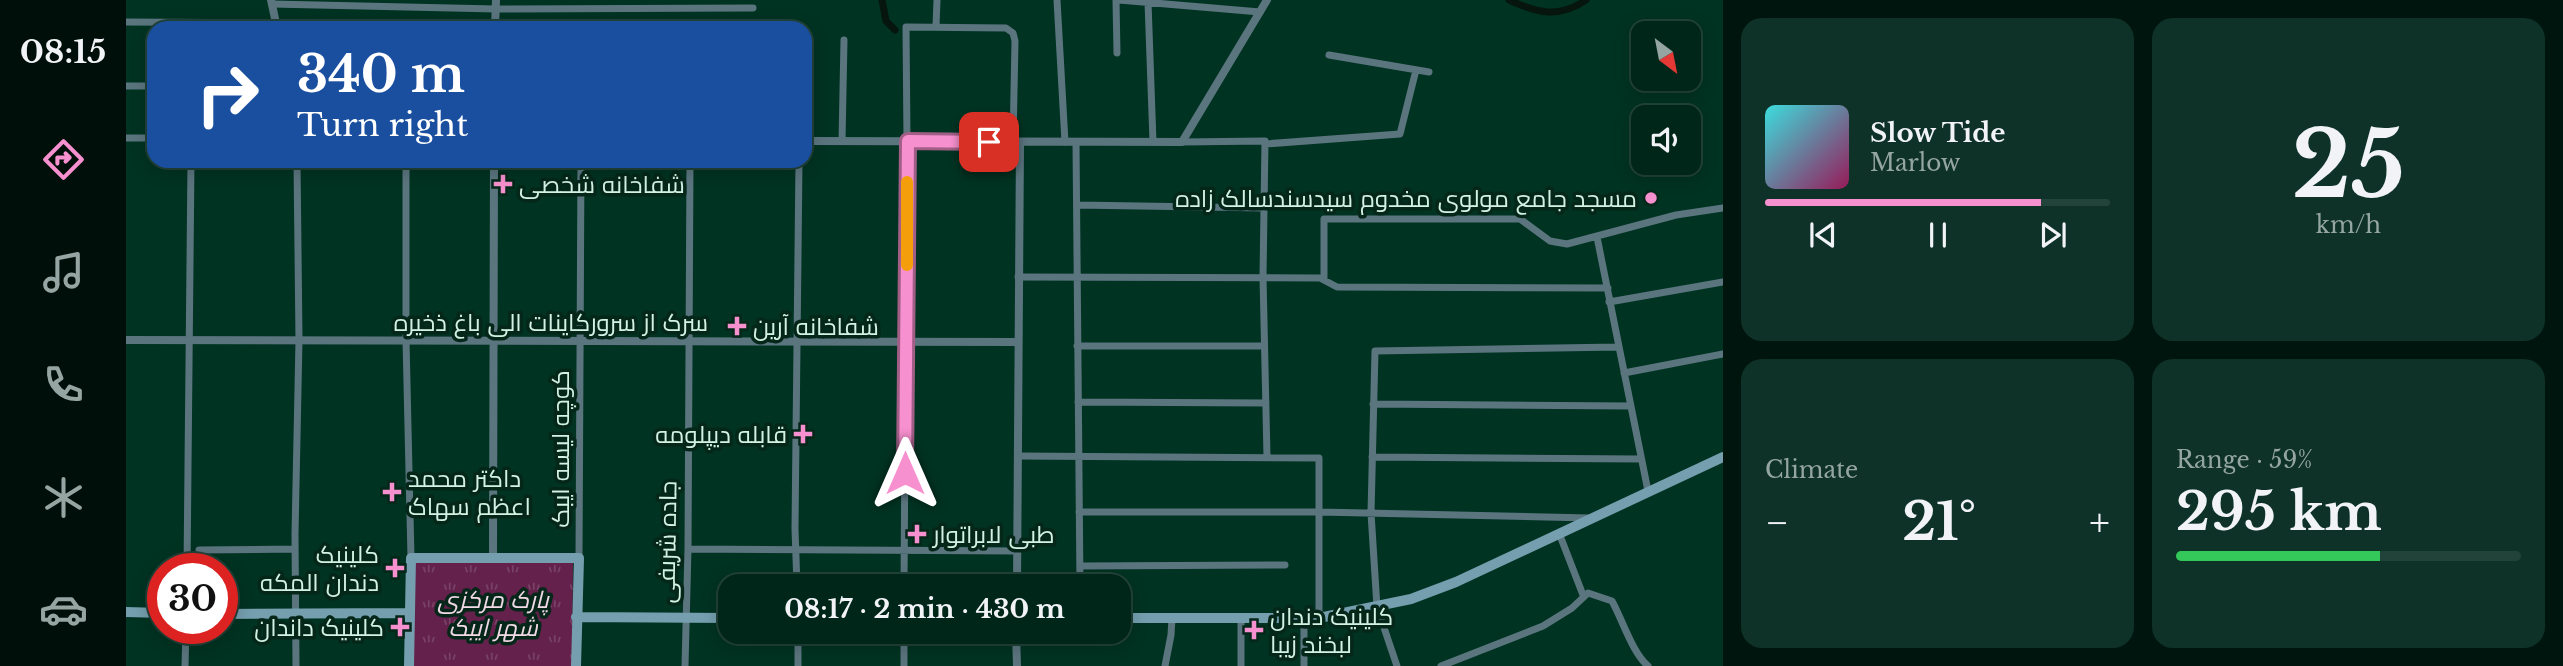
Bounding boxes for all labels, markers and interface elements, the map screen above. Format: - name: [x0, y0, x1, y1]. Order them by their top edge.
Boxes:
- north arrow: [1631, 21, 1701, 91]
- map controls: [1631, 21, 1701, 175]
- text: 08:15: [20, 32, 106, 72]
- text: 340 m: [297, 44, 465, 105]
- icon: right: [182, 49, 273, 140]
- text: Turn right: [297, 105, 468, 145]
- button: sound: [1631, 105, 1701, 175]
- text: 25: [2292, 109, 2405, 222]
- pin: [959, 112, 1019, 172]
- text: Slow Tide: [1870, 117, 2006, 149]
- icon: arrive: [970, 123, 1008, 161]
- icon: directions: [39, 135, 88, 184]
- text: Marlow: [1870, 149, 1960, 177]
- place label: شفاخانه شخصی: [519, 170, 685, 199]
- marker: شفاخانه شخصی: [493, 174, 513, 194]
- place label: مسجد جامع مولوی مخدوم سیدسندسالک زاده: [1175, 184, 1637, 215]
- marker: مسجد جامع مولوی مخدوم سیدسندسالک زاده: [1643, 190, 1659, 206]
- text: km/h: [2316, 211, 2381, 239]
- icon: previous: [1804, 216, 1842, 254]
- icon: pause: [1919, 216, 1957, 254]
- icon: next: [2034, 216, 2072, 254]
- icon: music: [39, 248, 88, 297]
- street label: سرک از سرورکاینات الی باغ ذخیره: [394, 308, 708, 339]
- place label: شفاخانه آرین: [753, 312, 879, 341]
- marker: شفاخانه آرین: [727, 316, 747, 336]
- icon: phone: [39, 360, 88, 409]
- street label: کوچه لیسه ایبک: [546, 370, 577, 528]
- place label: قابله دیپلومه: [655, 420, 787, 450]
- marker: قابله دیپلومه: [793, 424, 813, 444]
- position arrow: [868, 436, 942, 510]
- text: Range · 59%: [2176, 446, 2313, 474]
- text: Climate: [1765, 456, 1858, 484]
- place label: داکتر محمد اعظم سهاک: [408, 464, 531, 523]
- icon: climate: [39, 473, 88, 522]
- text: 295 km: [2176, 480, 2382, 544]
- street label: جاده شریفی: [651, 481, 683, 603]
- marker: داکتر محمد اعظم سهاک: [382, 482, 402, 502]
- text: 21°: [1902, 490, 1976, 554]
- text: −: [1765, 499, 1789, 546]
- text: +: [2089, 499, 2110, 546]
- place label: طبی لابراتوار: [931, 520, 1055, 549]
- marker: طبی لابراتوار: [907, 524, 927, 544]
- place label: کلینیک دندان المکه: [260, 540, 379, 597]
- speed limit sign: 30: [147, 553, 238, 644]
- marker: کلینیک دندان المکه: [385, 558, 405, 578]
- icon: car: [39, 585, 88, 634]
- park label: پارک مرکزی شهر ایبک: [437, 585, 550, 642]
- text: 08:17 · 2 min · 430 m: [784, 593, 1065, 625]
- place label: کلینیک دندان لبخند زیبا: [1270, 602, 1393, 659]
- place label: کلینیک داندان: [254, 613, 384, 642]
- marker: کلینیک داندان: [390, 617, 410, 637]
- marker: کلینیک دندان لبخند زیبا: [1244, 620, 1264, 640]

